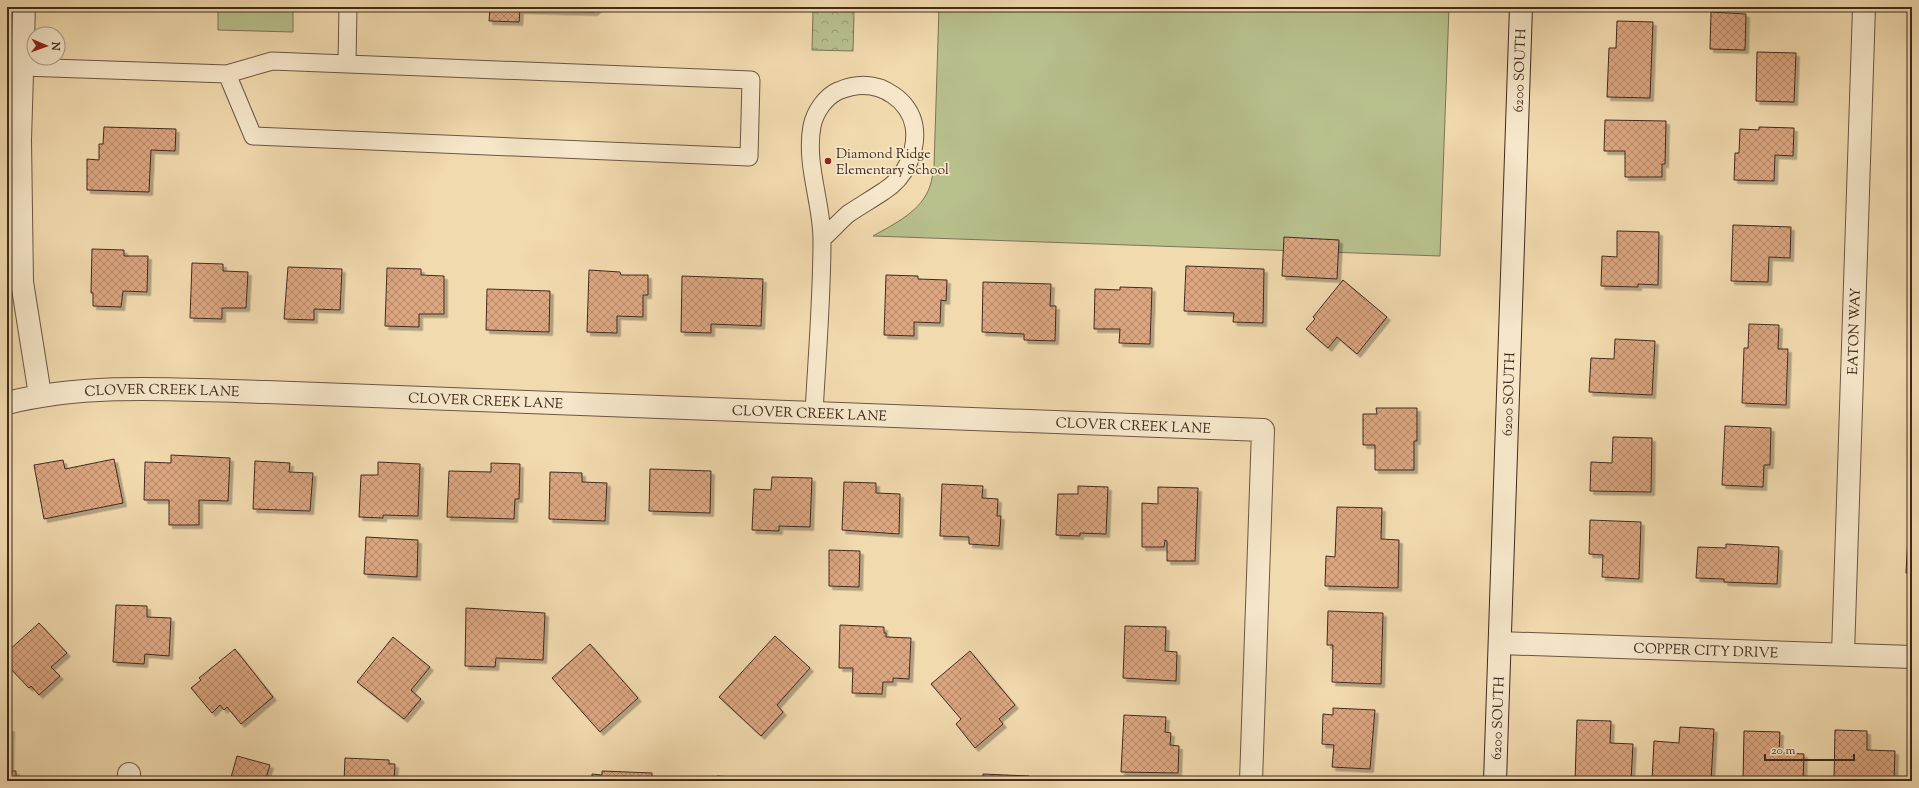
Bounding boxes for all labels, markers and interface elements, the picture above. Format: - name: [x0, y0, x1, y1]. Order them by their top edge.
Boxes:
- north arrow: [26, 26, 66, 66]
- street label: 6200 SOUTH: [1509, 28, 1532, 113]
- text: N: [47, 41, 63, 51]
- place label: Diamond Ridge Elementary School: [836, 145, 949, 181]
- marker: Diamond Ridge Elementary School: [823, 156, 833, 166]
- street label: EATON WAY: [1844, 287, 1867, 375]
- street label: 6200 SOUTH: [1499, 352, 1521, 437]
- street label: CLOVER CREEK LANE: [84, 381, 240, 403]
- street label: CLOVER CREEK LANE: [408, 389, 564, 415]
- street label: CLOVER CREEK LANE: [732, 402, 888, 428]
- street label: CLOVER CREEK LANE: [1055, 414, 1212, 440]
- street label: COPPER CITY DRIVE: [1633, 640, 1779, 664]
- street label: 6200 SOUTH: [1488, 676, 1511, 760]
- scale bar: [1765, 736, 1854, 762]
- text: 20 m: [1771, 742, 1796, 760]

